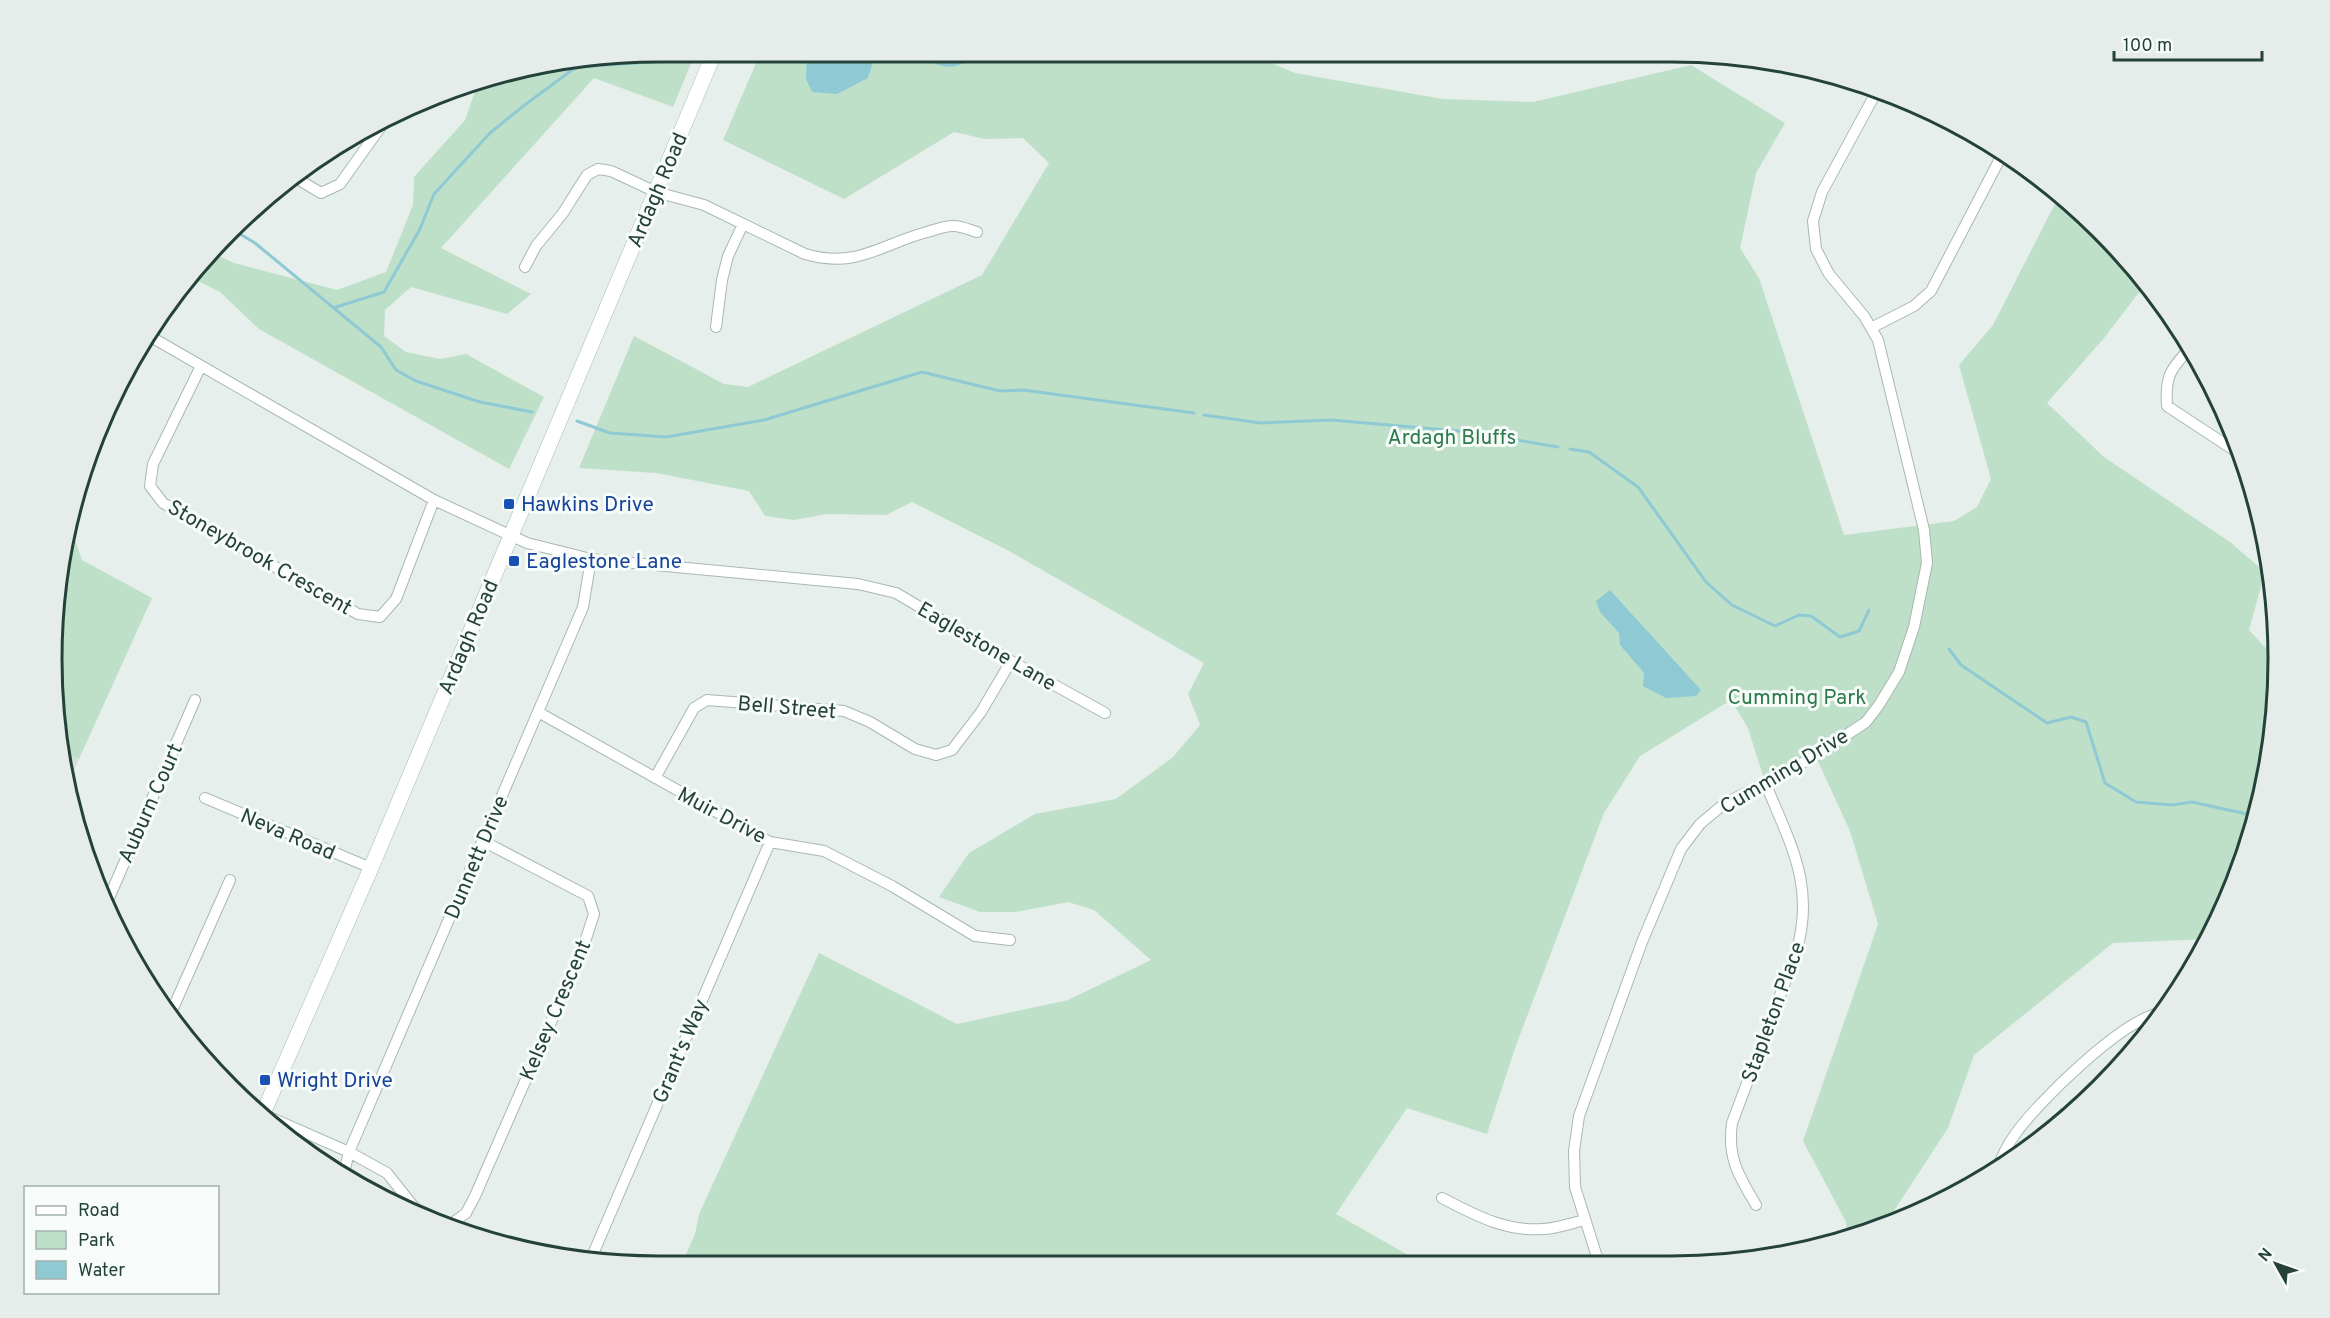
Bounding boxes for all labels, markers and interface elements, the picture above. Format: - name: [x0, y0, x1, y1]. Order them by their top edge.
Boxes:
- scale bar: [2114, 24, 2262, 62]
- text: 100 m: [2123, 35, 2172, 58]
- street label: Ardagh Road: [622, 129, 695, 252]
- park label: Ardagh Bluffs: [1388, 425, 1516, 452]
- place label: Hawkins Drive: [521, 492, 654, 519]
- street label: Stoneybrook Crescent: [162, 494, 356, 622]
- marker: Hawkins Drive: [502, 497, 516, 511]
- place label: Eaglestone Lane: [526, 549, 682, 576]
- marker: Eaglestone Lane: [507, 554, 521, 568]
- street label: Ardagh Road: [433, 576, 506, 699]
- street label: Eaglestone Lane: [912, 597, 1061, 698]
- park label: Cumming Park: [1728, 685, 1866, 712]
- street label: Bell Street: [736, 691, 837, 726]
- street label: Cumming Drive: [1716, 723, 1854, 821]
- street label: Auburn Court: [113, 739, 190, 868]
- street label: Muir Drive: [672, 782, 770, 851]
- street label: Dunnett Drive: [439, 792, 516, 924]
- street label: Neva Road: [236, 803, 339, 867]
- street label: Kelsey Crescent: [515, 936, 598, 1085]
- street label: Stapleton Place: [1736, 938, 1812, 1087]
- street label: Grant's Way: [647, 995, 716, 1108]
- place label: Wright Drive: [277, 1068, 393, 1095]
- marker: Wright Drive: [258, 1073, 272, 1087]
- legend: [24, 1186, 219, 1294]
- text: Road: [78, 1200, 120, 1223]
- text: Park: [78, 1230, 115, 1253]
- north arrow: [2246, 1234, 2306, 1294]
- text: N: [2255, 1245, 2277, 1266]
- text: Water: [78, 1260, 125, 1283]

